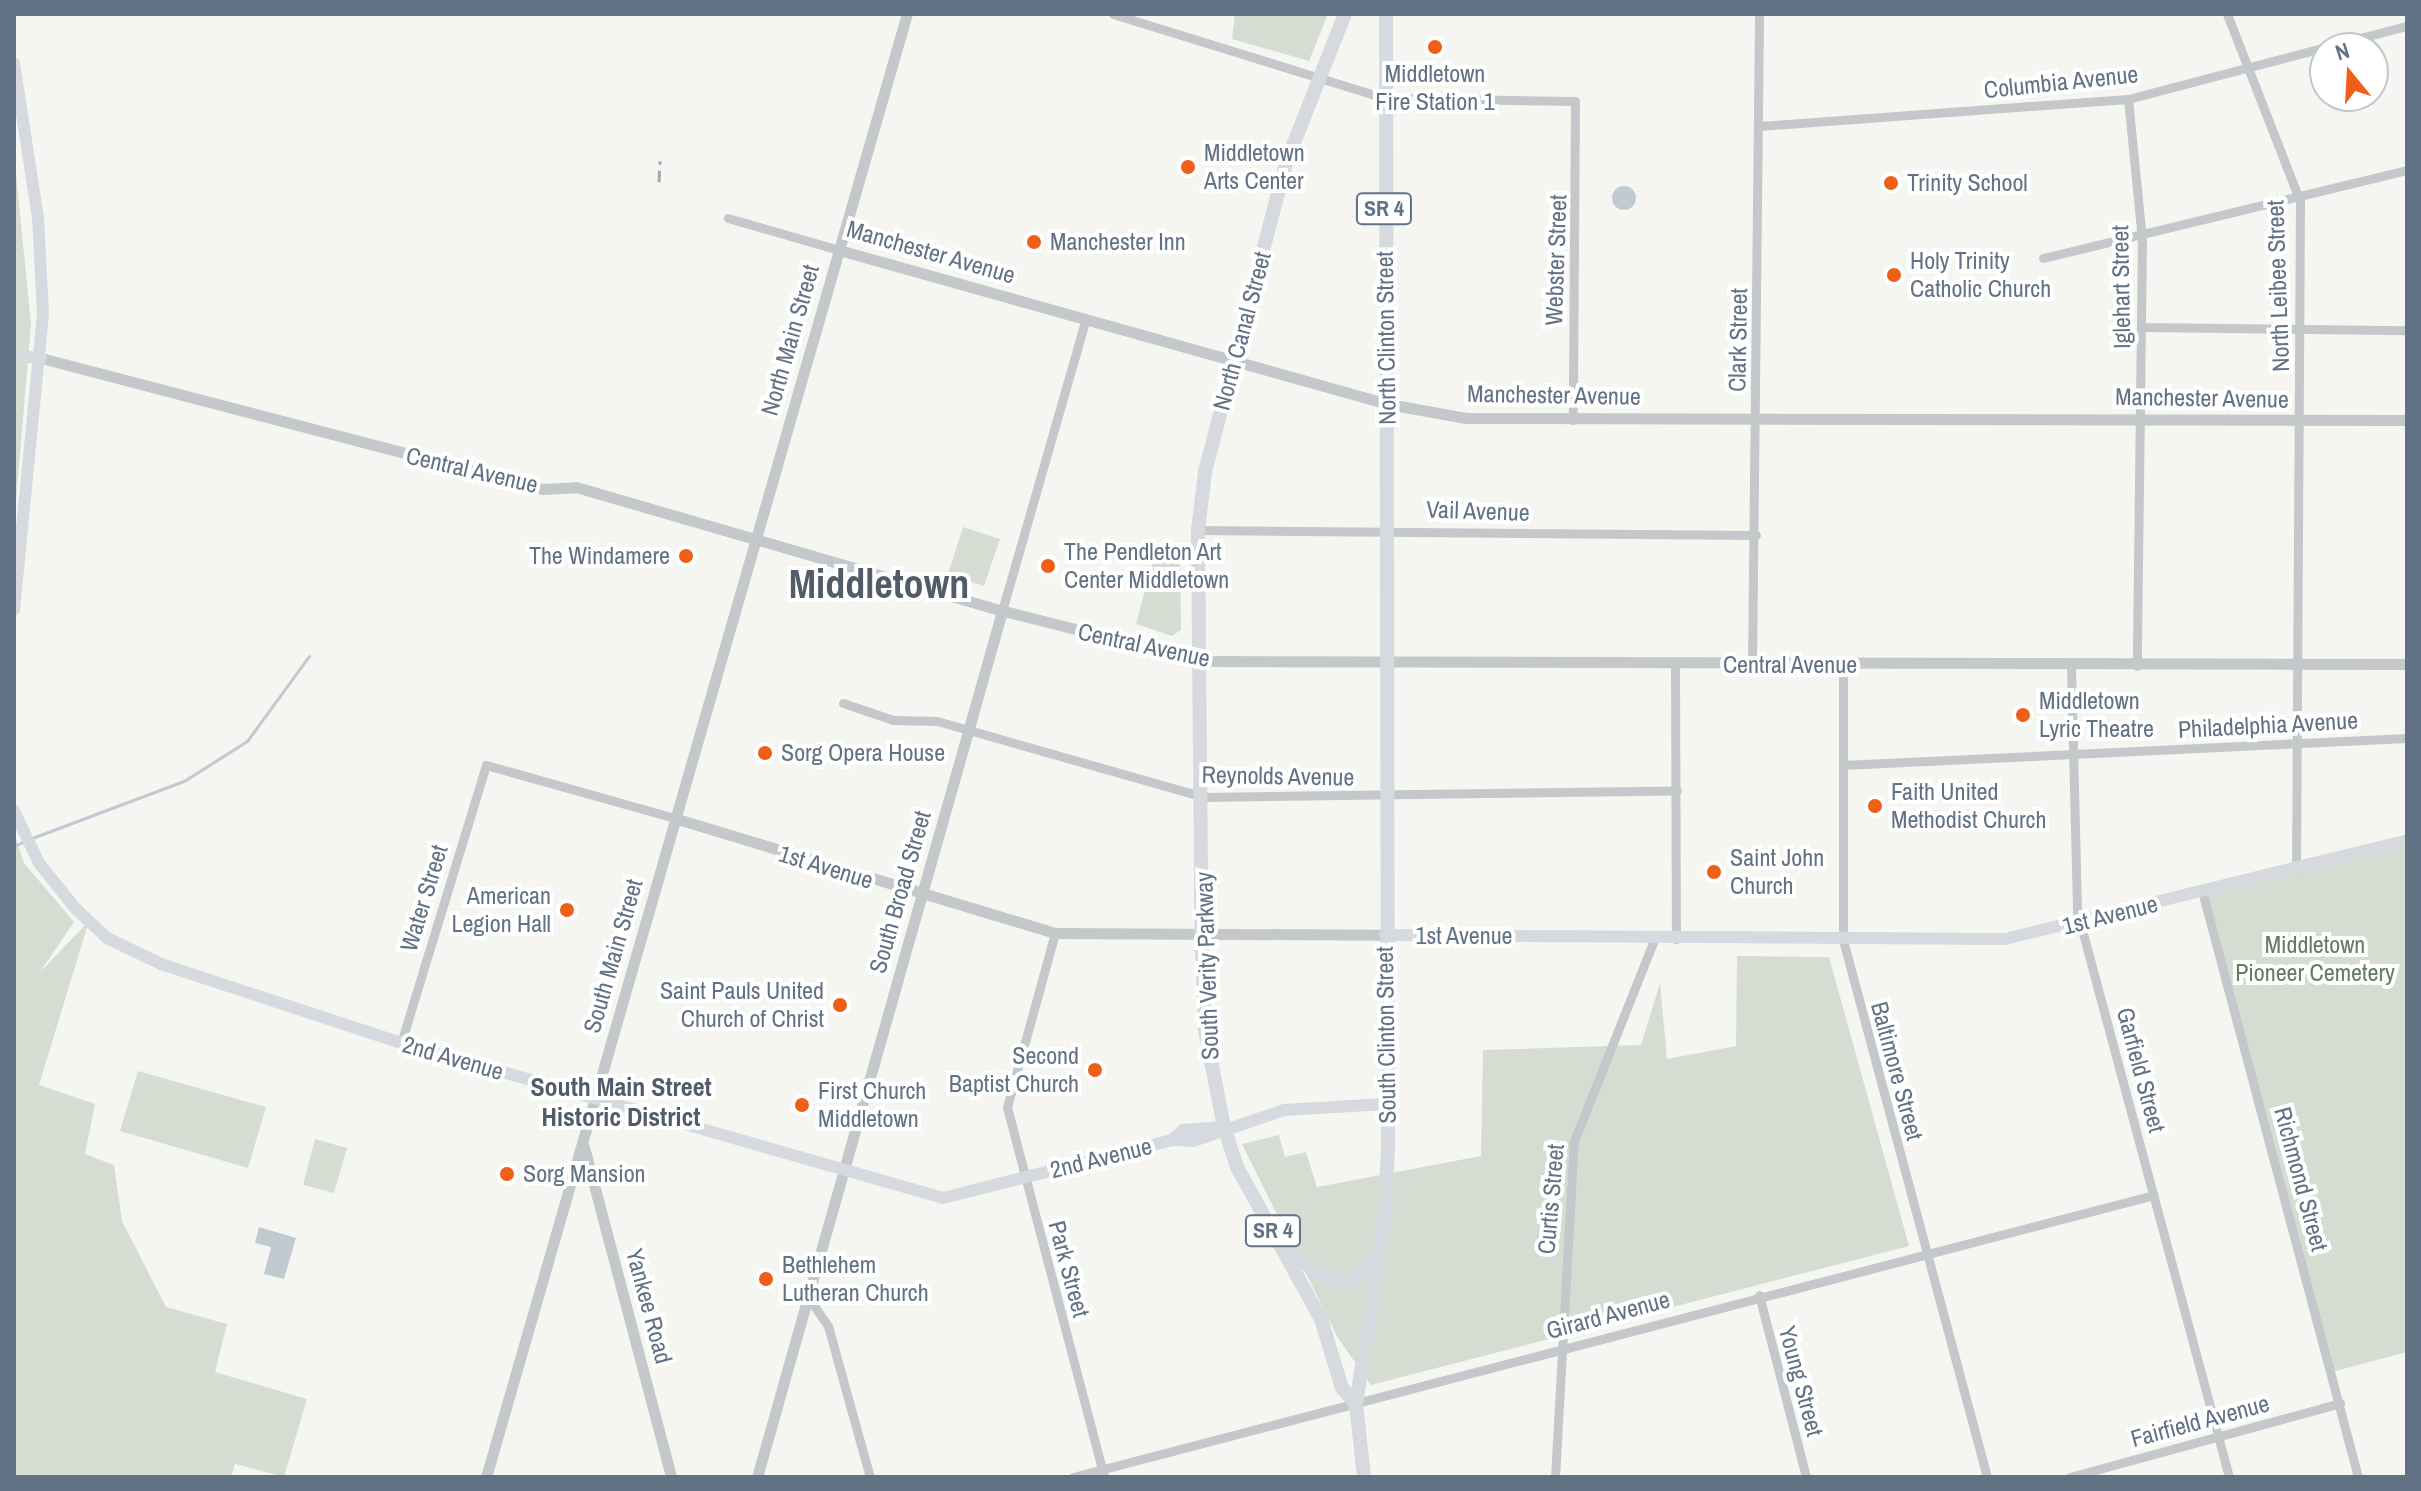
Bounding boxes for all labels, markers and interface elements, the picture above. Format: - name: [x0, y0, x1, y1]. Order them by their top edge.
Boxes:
- north arrow: [2309, 32, 2389, 112]
- text: N: [2331, 35, 2353, 67]
- marker: Middletown Fire Station 1: [1426, 38, 1444, 56]
- place label: Middletown Fire Station 1: [1375, 60, 1495, 116]
- street label: Columbia Avenue: [1982, 60, 2140, 104]
- place label: Middletown Arts Center: [1204, 139, 1305, 195]
- marker: Middletown Arts Center: [1179, 158, 1197, 176]
- place label: Trinity School: [1907, 169, 2028, 197]
- marker: Trinity School: [1882, 174, 1900, 192]
- road number: SR 4: [1354, 191, 1414, 227]
- street label: Webster Street: [1539, 194, 1573, 326]
- street label: North Leibee Street: [2261, 200, 2295, 372]
- street label: Manchester Avenue: [843, 214, 1019, 290]
- street label: Iglehart Street: [2106, 225, 2136, 349]
- place label: Manchester Inn: [1050, 228, 1186, 256]
- marker: Manchester Inn: [1025, 233, 1043, 251]
- place label: Holy Trinity Catholic Church: [1910, 247, 2051, 303]
- street label: North Canal Street: [1207, 249, 1277, 413]
- street label: North Clinton Street: [1370, 251, 1402, 425]
- street label: North Main Street: [755, 261, 825, 419]
- marker: Holy Trinity Catholic Church: [1885, 266, 1903, 284]
- street label: Clark Street: [1723, 288, 1753, 392]
- street label: Manchester Avenue: [1466, 379, 1642, 411]
- street label: Manchester Avenue: [2114, 382, 2290, 414]
- street label: Central Avenue: [403, 441, 541, 499]
- street label: Vail Avenue: [1425, 495, 1531, 527]
- place label: The Pendleton Art Center Middletown: [1064, 538, 1229, 594]
- place label: The Windamere: [529, 542, 670, 570]
- marker: The Windamere: [677, 547, 695, 565]
- marker: The Pendleton Art Center Middletown: [1039, 557, 1057, 575]
- district label: Middletown: [789, 560, 969, 608]
- street label: Central Avenue: [1075, 617, 1213, 673]
- street label: Central Avenue: [1722, 651, 1858, 679]
- place label: Middletown Lyric Theatre: [2039, 687, 2154, 743]
- marker: Middletown Lyric Theatre: [2014, 706, 2032, 724]
- street label: Philadelphia Avenue: [2177, 706, 2359, 744]
- place label: Sorg Opera House: [781, 739, 945, 767]
- marker: Sorg Opera House: [756, 744, 774, 762]
- street label: Reynolds Avenue: [1201, 760, 1355, 792]
- place label: Faith United Methodist Church: [1891, 778, 2046, 834]
- marker: Faith United Methodist Church: [1866, 797, 1884, 815]
- street label: South Broad Street: [863, 808, 937, 976]
- street label: 1st Avenue: [775, 839, 877, 895]
- street label: Water Street: [394, 841, 454, 955]
- place label: Saint John Church: [1730, 844, 1824, 900]
- marker: Saint John Church: [1705, 863, 1723, 881]
- street label: South Verity Parkway: [1189, 871, 1225, 1061]
- street label: South Main Street: [577, 876, 649, 1036]
- place label: American Legion Hall: [451, 882, 551, 938]
- street label: 1st Avenue: [2059, 889, 2161, 941]
- marker: American Legion Hall: [558, 901, 576, 919]
- street label: 1st Avenue: [1415, 922, 1513, 950]
- park label: Middletown Pioneer Cemetery: [2235, 931, 2395, 987]
- street label: South Clinton Street: [1370, 946, 1402, 1124]
- place label: Saint Pauls United Church of Christ: [660, 977, 824, 1033]
- marker: Saint Pauls United Church of Christ: [831, 996, 849, 1014]
- street label: Baltimore Street: [1865, 999, 1929, 1143]
- street label: Garfield Street: [2111, 1004, 2171, 1136]
- street label: 2nd Avenue: [399, 1030, 507, 1086]
- place label: Second Baptist Church: [949, 1042, 1079, 1098]
- marker: Second Baptist Church: [1086, 1061, 1104, 1079]
- district label: South Main Street Historic District: [530, 1071, 712, 1132]
- place label: First Church Middletown: [818, 1077, 926, 1133]
- marker: First Church Middletown: [793, 1096, 811, 1114]
- street label: Richmond Street: [2268, 1104, 2334, 1254]
- street label: 2nd Avenue: [1047, 1131, 1155, 1185]
- street label: Curtis Street: [1532, 1143, 1570, 1255]
- place label: Sorg Mansion: [523, 1160, 646, 1188]
- marker: Sorg Mansion: [498, 1165, 516, 1183]
- road number: SR 4: [1243, 1213, 1303, 1249]
- street label: Park Street: [1042, 1218, 1096, 1320]
- street label: Yankee Road: [620, 1245, 678, 1367]
- place label: Bethlehem Lutheran Church: [782, 1251, 929, 1307]
- marker: Bethlehem Lutheran Church: [757, 1270, 775, 1288]
- street label: Girard Avenue: [1543, 1285, 1673, 1345]
- street label: Young Street: [1772, 1323, 1830, 1439]
- street label: Fairfield Avenue: [2127, 1389, 2273, 1453]

